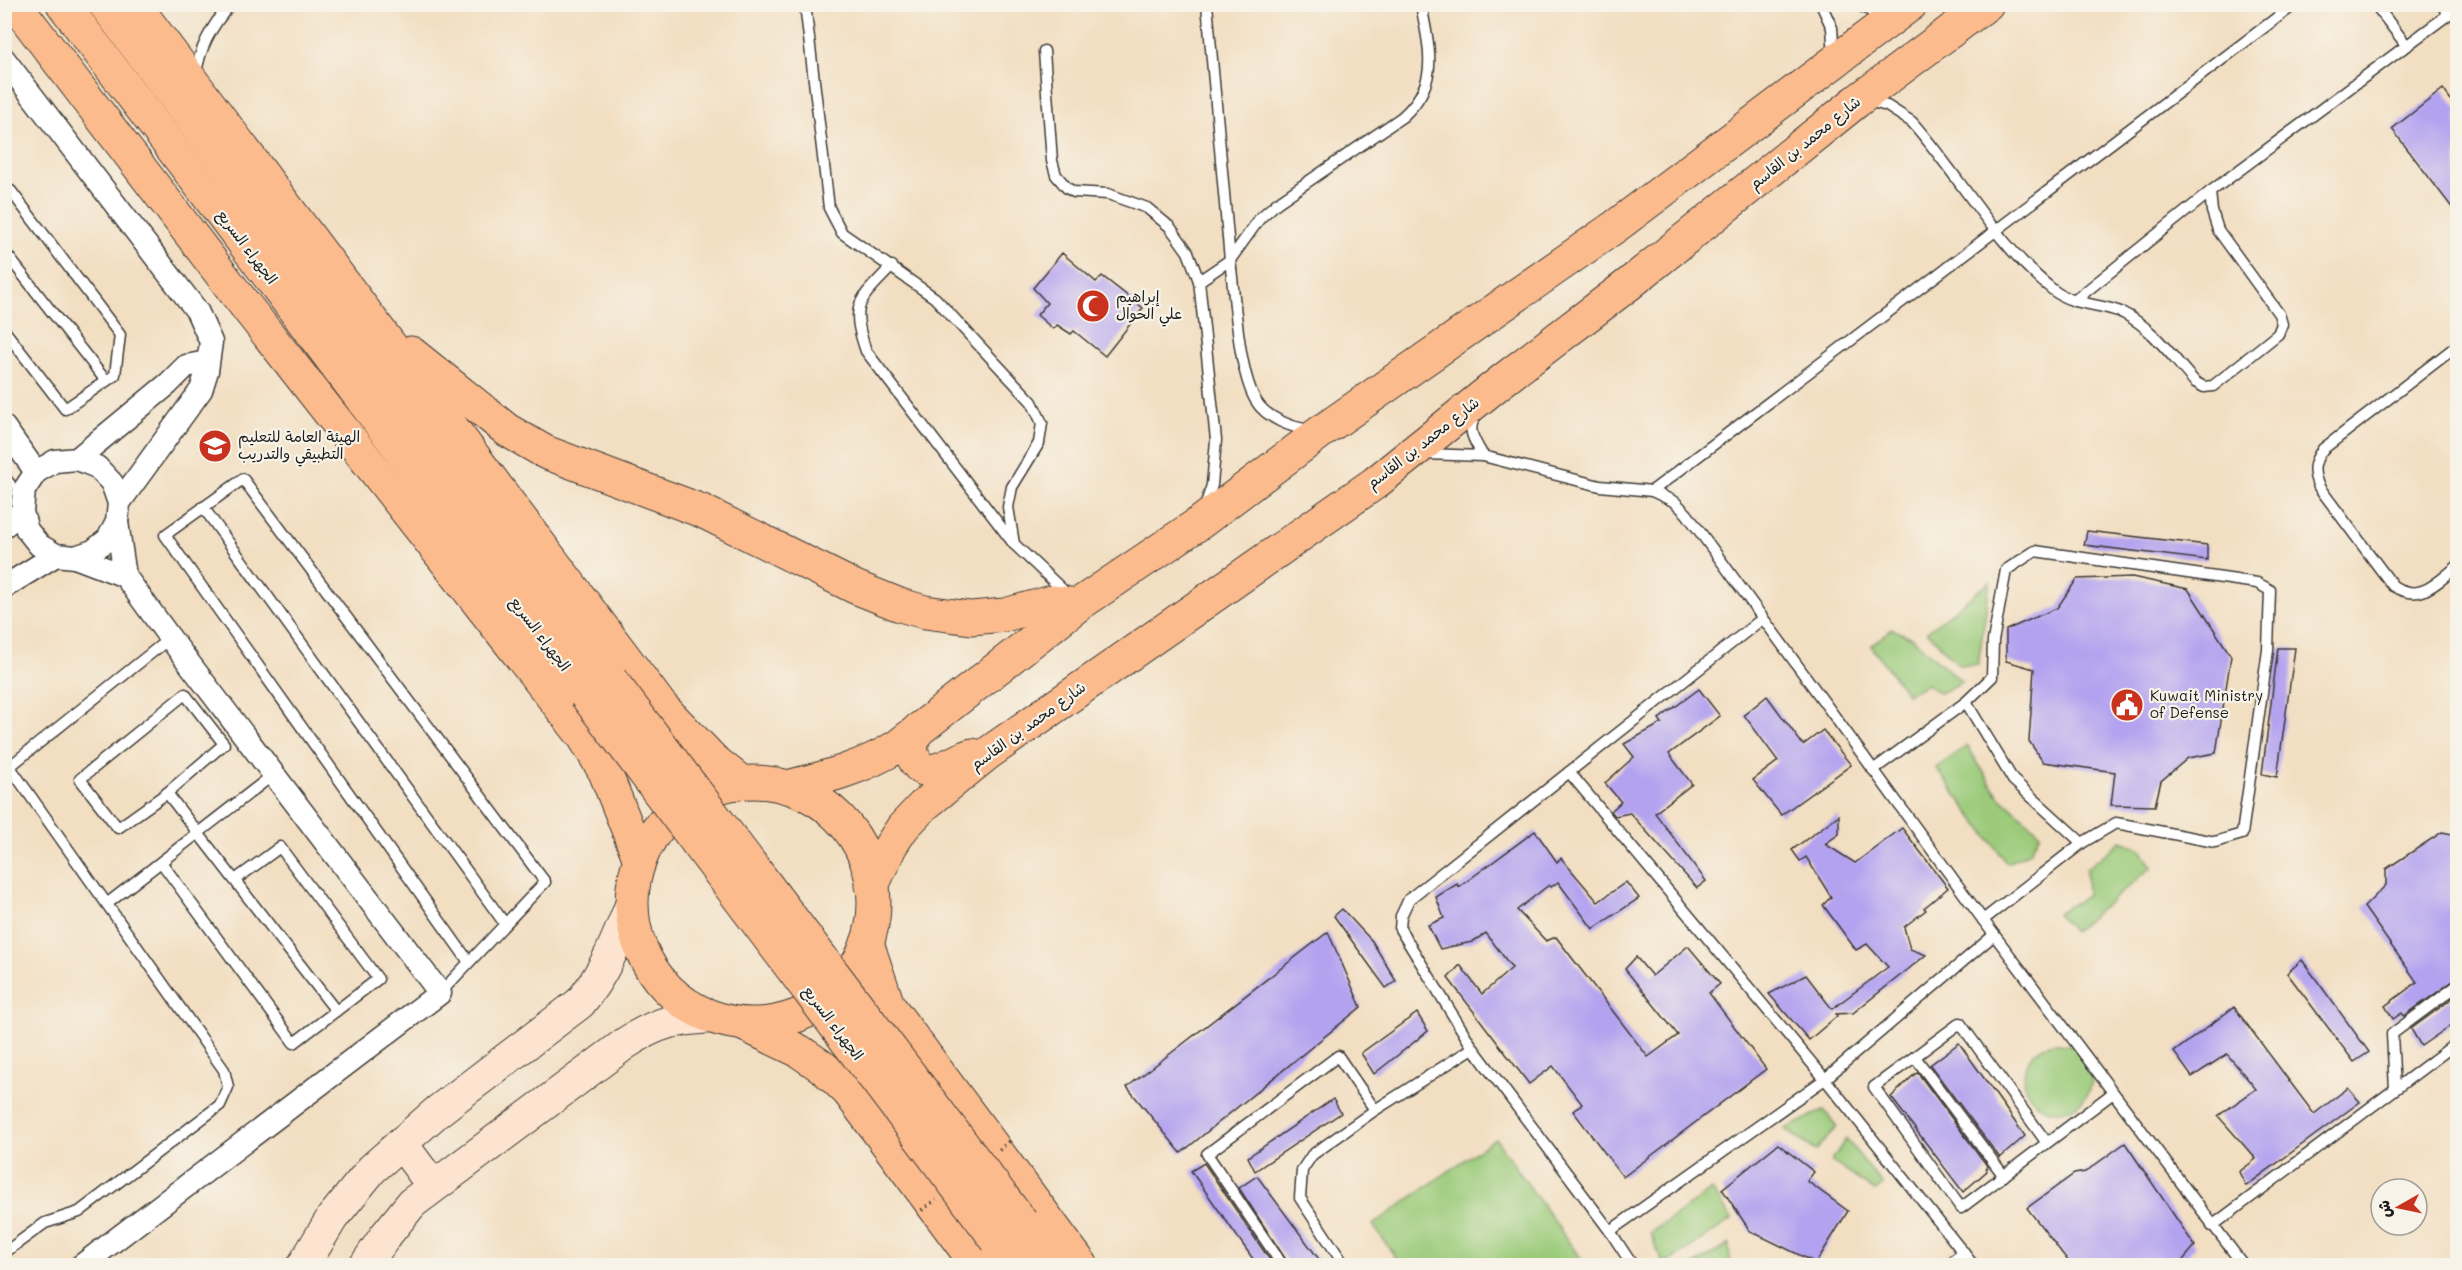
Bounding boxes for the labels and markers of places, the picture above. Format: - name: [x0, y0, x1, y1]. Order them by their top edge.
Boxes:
- place label: إبراهيم علي الحوال: [1116, 286, 1182, 327]
- mosque icon: إبراهيم علي الحوال: [1075, 288, 1111, 324]
- place label: الهيئة العامة للتعليم التطبيقي والتدريب: [238, 426, 360, 467]
- school or university icon: الهيئة العامة للتعليم التطبيقي والتدريب: [197, 428, 233, 464]
- place label: Kuwait Ministry of Defense: [2150, 685, 2263, 722]
- public building icon: Kuwait Ministry of Defense: [2109, 687, 2145, 723]

